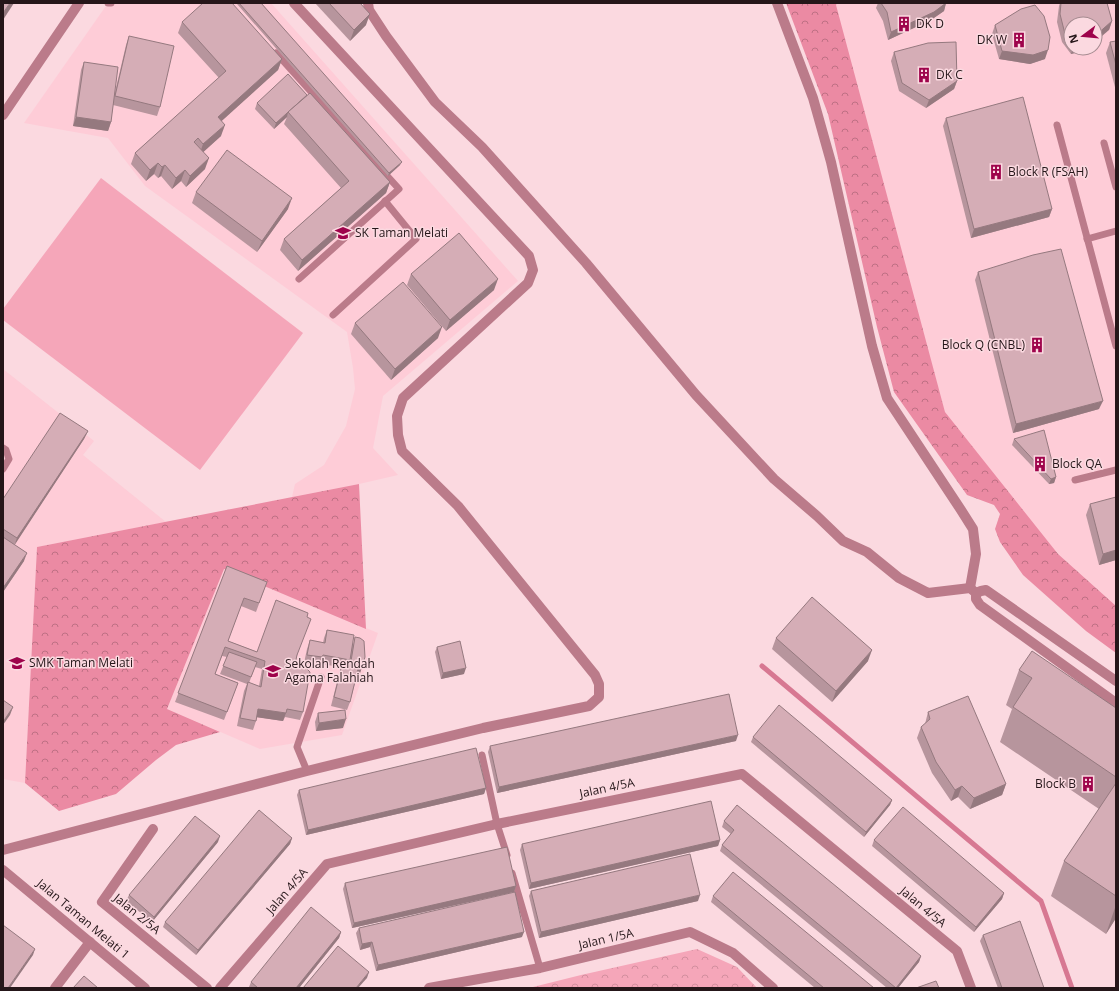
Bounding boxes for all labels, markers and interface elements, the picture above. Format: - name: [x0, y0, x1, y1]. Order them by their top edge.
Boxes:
- building icon: DK D: [895, 15, 913, 33]
- place label: DK D: [916, 15, 944, 32]
- north arrow: [1063, 16, 1103, 56]
- place label: DK W: [977, 31, 1007, 48]
- building icon: DK W: [1010, 31, 1028, 49]
- text: N: [1064, 33, 1081, 45]
- building icon: DK C: [915, 66, 933, 84]
- place label: DK C: [936, 66, 963, 83]
- building icon: Block R (FSAH): [987, 163, 1005, 181]
- place label: Block R (FSAH): [1008, 163, 1088, 180]
- school or university icon: SK Taman Melati: [334, 224, 352, 242]
- place label: SK Taman Melati: [355, 224, 448, 241]
- place label: Block Q (CNBL): [942, 336, 1025, 353]
- building icon: Block Q (CNBL): [1028, 336, 1046, 354]
- building icon: Block QA: [1031, 455, 1049, 473]
- place label: Block QA: [1052, 455, 1103, 472]
- school or university icon: SMK Taman Melati: [8, 654, 26, 672]
- place label: SMK Taman Melati: [29, 654, 133, 671]
- place label: Sekolah Rendah Agama Falahiah: [285, 655, 375, 686]
- school or university icon: Sekolah Rendah Agama Falahiah: [264, 662, 282, 680]
- street label: Jalan 4/5A: [577, 773, 636, 802]
- place label: Block B: [1035, 775, 1076, 792]
- building icon: Block B: [1079, 775, 1097, 793]
- street label: Jalan 4/5A: [261, 864, 312, 918]
- street label: Jalan Taman Melati 1: [33, 874, 133, 962]
- street label: Jalan 4/5A: [896, 882, 950, 931]
- street label: Jalan 2/5A: [110, 889, 165, 938]
- street label: Jalan 1/5A: [576, 924, 635, 953]

